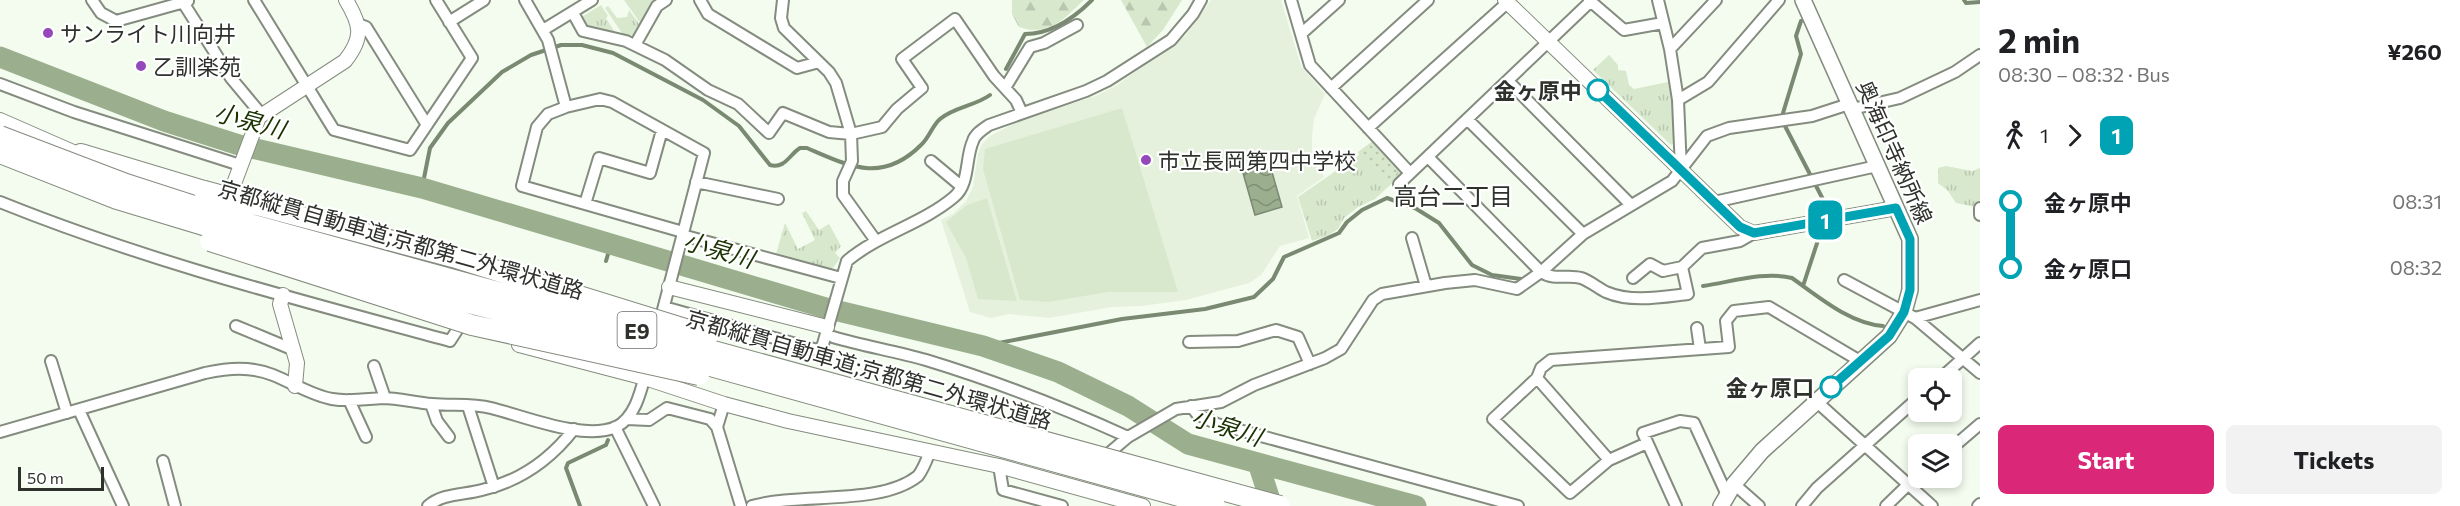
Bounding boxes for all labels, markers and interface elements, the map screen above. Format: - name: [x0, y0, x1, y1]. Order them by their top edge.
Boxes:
- text: 2 min: [1998, 19, 2080, 60]
- place label: サンライト川向井: [60, 20, 236, 47]
- marker: サンライト川向井: [41, 26, 55, 40]
- text: ¥260: [2387, 38, 2442, 65]
- place label: 乙訓楽苑: [153, 53, 241, 80]
- marker: 乙訓楽苑: [134, 59, 148, 73]
- text: 08:30 – 08:32 · Bus: [1998, 62, 2170, 86]
- street label: 奥海印寺納所線: [1851, 76, 1939, 228]
- place label: 金ヶ原中: [1494, 77, 1582, 104]
- marker: 金ヶ原中: [1587, 79, 1609, 101]
- water label: 小泉川: [211, 97, 291, 144]
- icon: walk: [1998, 119, 2031, 152]
- icon: forward: [2058, 119, 2091, 152]
- text: 1: [2040, 123, 2049, 147]
- text: 1: [2112, 123, 2121, 148]
- place label: 市立長岡第四中学校: [1158, 147, 1356, 174]
- marker: 市立長岡第四中学校: [1139, 153, 1153, 167]
- street label: 京都縦貫自動車道;京都第二外環状道路: [215, 174, 587, 304]
- district label: 高台二丁目: [1393, 181, 1513, 210]
- text: 金ヶ原中: [2044, 189, 2132, 216]
- text: 08:31: [2392, 189, 2442, 213]
- line badge: 1: [1806, 200, 1844, 240]
- text: 1: [1820, 208, 1830, 233]
- water label: 小泉川: [680, 225, 760, 274]
- text: 金ヶ原口: [2044, 255, 2132, 282]
- text: 08:32: [2390, 255, 2442, 279]
- street label: 京都縦貫自動車道;京都第二外環状道路: [683, 304, 1055, 434]
- road number: E9: [618, 312, 656, 348]
- map controls: [1908, 368, 1962, 488]
- button: locate: [1908, 368, 1962, 422]
- place label: 金ヶ原口: [1726, 374, 1814, 401]
- marker: 金ヶ原口: [1820, 376, 1842, 398]
- water label: 小泉川: [1188, 401, 1269, 452]
- button: Start: [1998, 425, 2214, 494]
- button: Tickets: [2226, 425, 2442, 494]
- button: layers: [1908, 434, 1962, 488]
- scale bar: [18, 464, 104, 492]
- text: 50 m: [27, 468, 64, 487]

